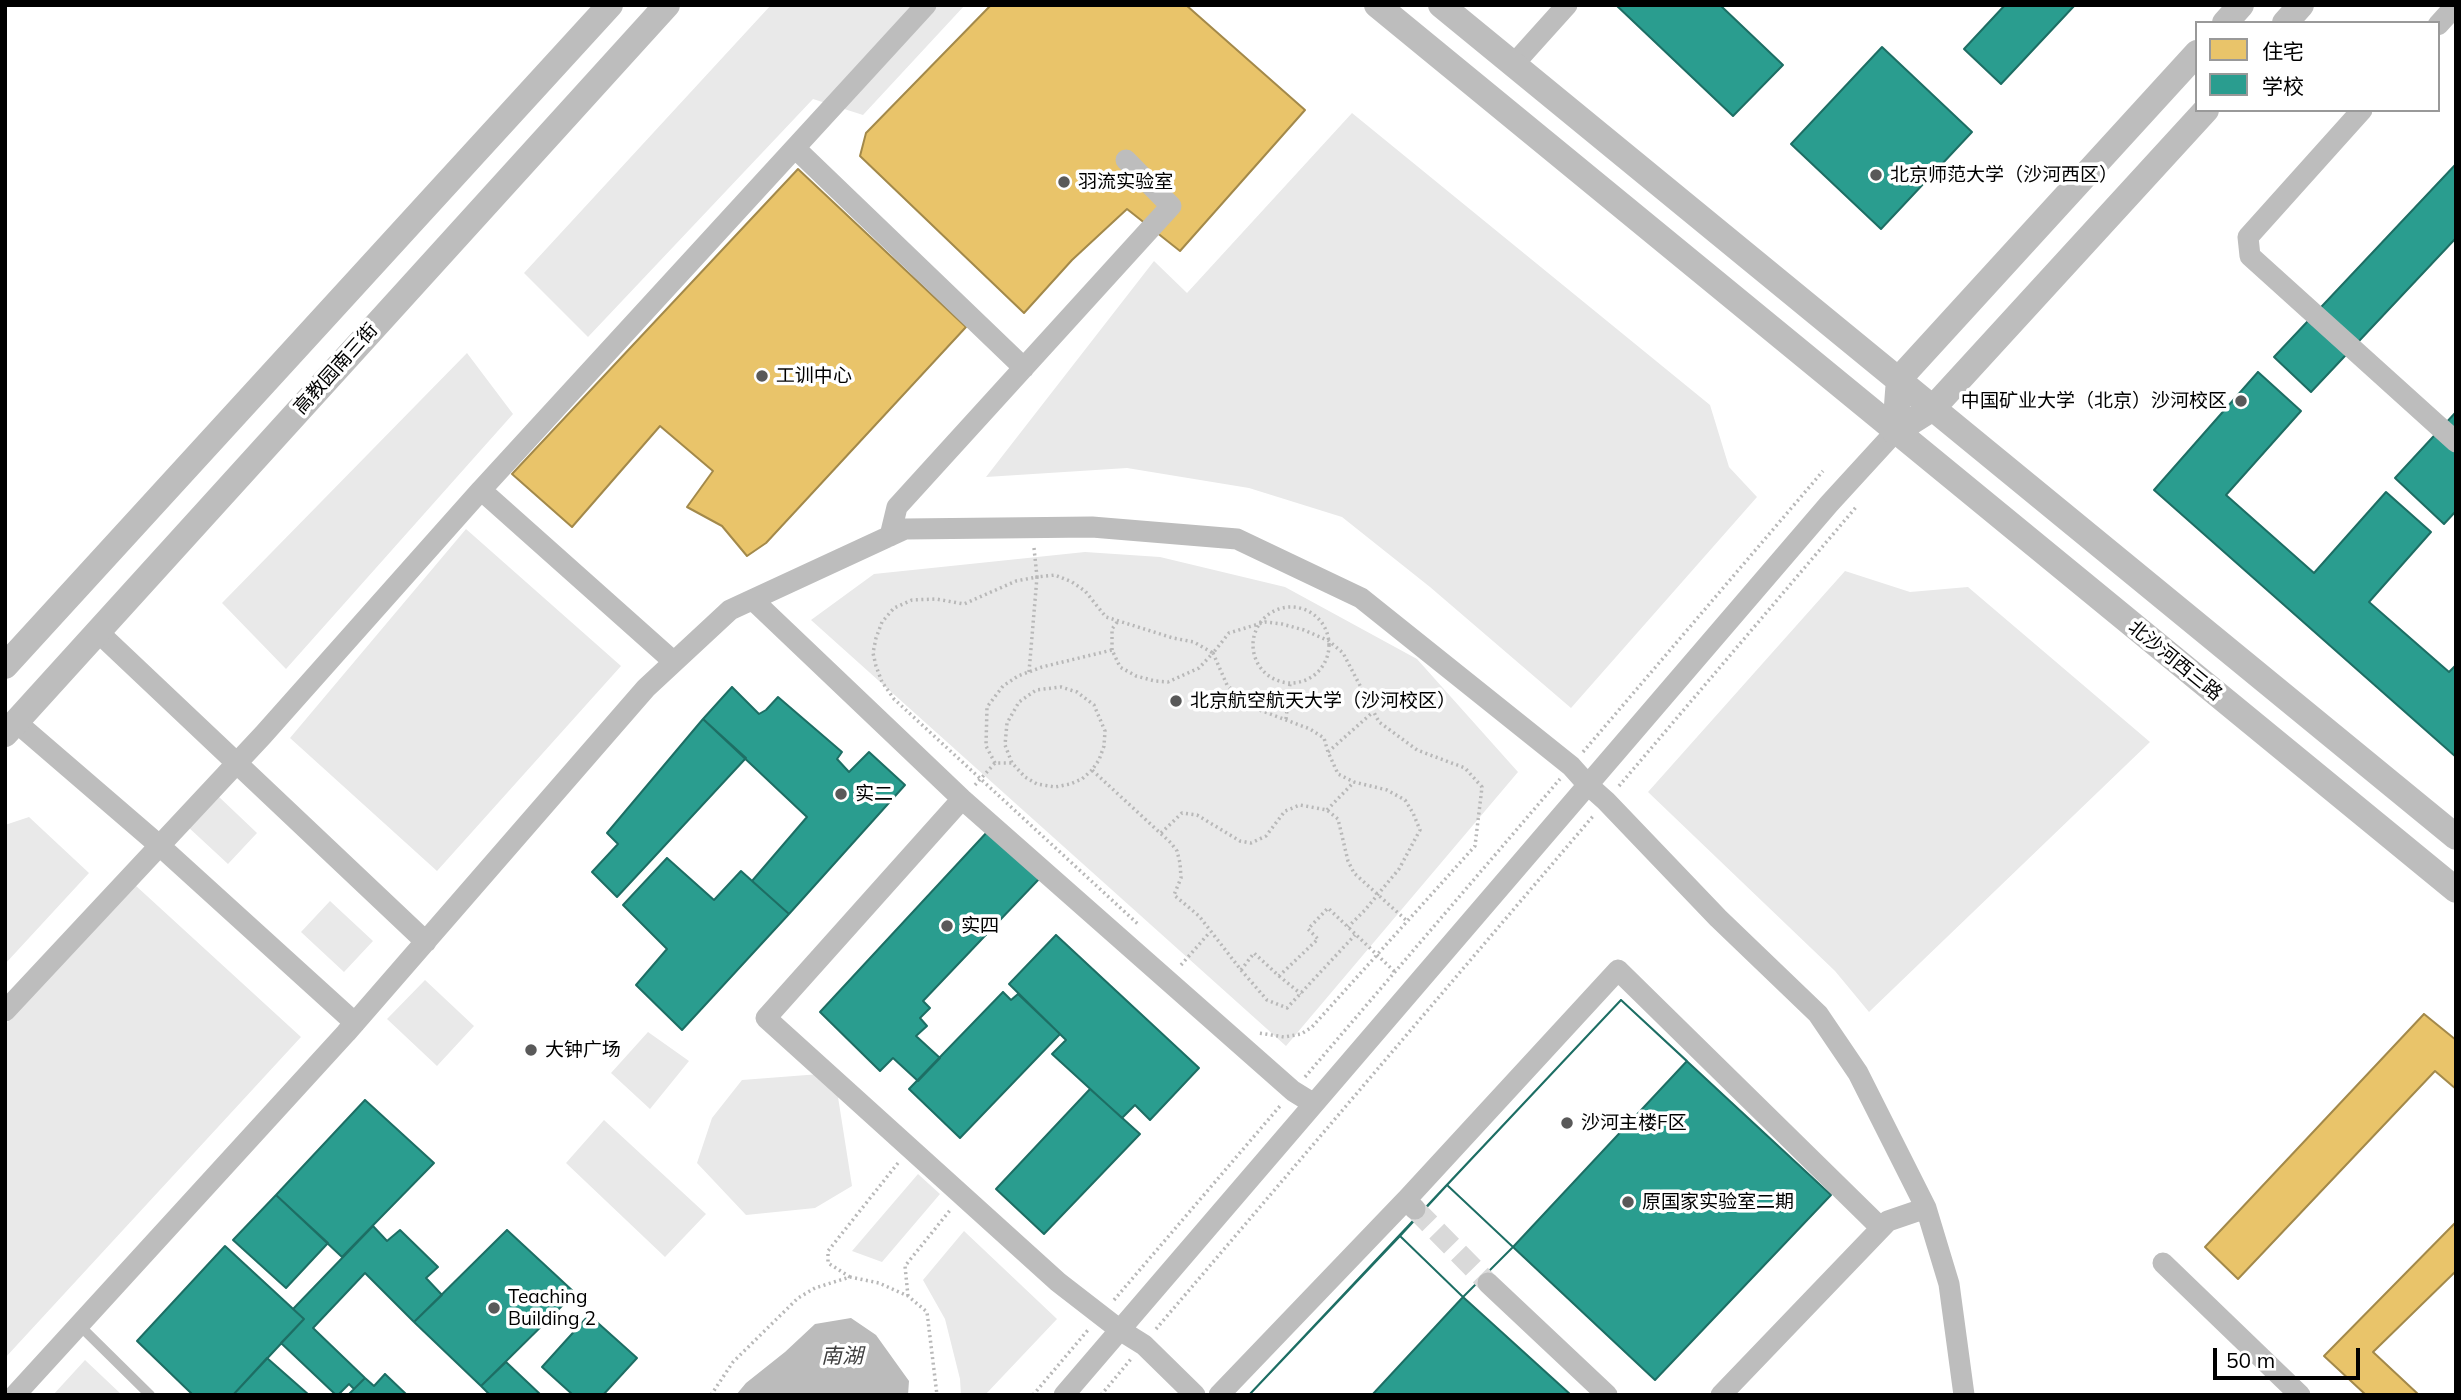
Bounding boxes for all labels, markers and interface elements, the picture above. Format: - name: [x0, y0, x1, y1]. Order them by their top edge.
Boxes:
- legend: [2195, 21, 2440, 112]
- text: 住宅: [2262, 38, 2304, 64]
- text: 学校: [2262, 73, 2304, 99]
- place label: 北京师范大学（沙河西区）: [1890, 164, 2118, 186]
- marker: 北京师范大学（沙河西区）: [1868, 167, 1884, 183]
- place label: 羽流实验室: [1078, 171, 1173, 193]
- marker: 羽流实验室: [1056, 174, 1072, 190]
- street label: 高教园南三街: [289, 319, 383, 419]
- place label: 工训中心: [776, 365, 852, 387]
- marker: 工训中心: [754, 368, 770, 384]
- place label: 中国矿业大学（北京）沙河校区: [1961, 390, 2227, 412]
- marker: 中国矿业大学（北京）沙河校区: [2233, 393, 2249, 409]
- street label: 北沙河西三路: [2124, 616, 2226, 706]
- place label: 北京航空航天大学（沙河校区）: [1190, 690, 1456, 712]
- marker: 北京航空航天大学（沙河校区）: [1168, 693, 1184, 709]
- place label: 实二: [855, 783, 893, 805]
- marker: 实二: [833, 786, 849, 802]
- place label: 实四: [961, 915, 999, 937]
- marker: 实四: [939, 918, 955, 934]
- place label: 大钟广场: [545, 1039, 621, 1061]
- marker: 大钟广场: [523, 1042, 539, 1058]
- place label: 沙河主楼F区: [1581, 1112, 1687, 1134]
- marker: 沙河主楼F区: [1559, 1115, 1575, 1131]
- place label: 原国家实验室二期: [1642, 1191, 1794, 1213]
- marker: 原国家实验室二期: [1620, 1194, 1636, 1210]
- place label: Teaching Building 2: [508, 1286, 596, 1330]
- marker: Teaching Building 2: [486, 1300, 502, 1316]
- scale bar: [2216, 1334, 2363, 1378]
- water label: 南湖: [821, 1344, 863, 1370]
- text: 50 m: [2226, 1347, 2275, 1373]

